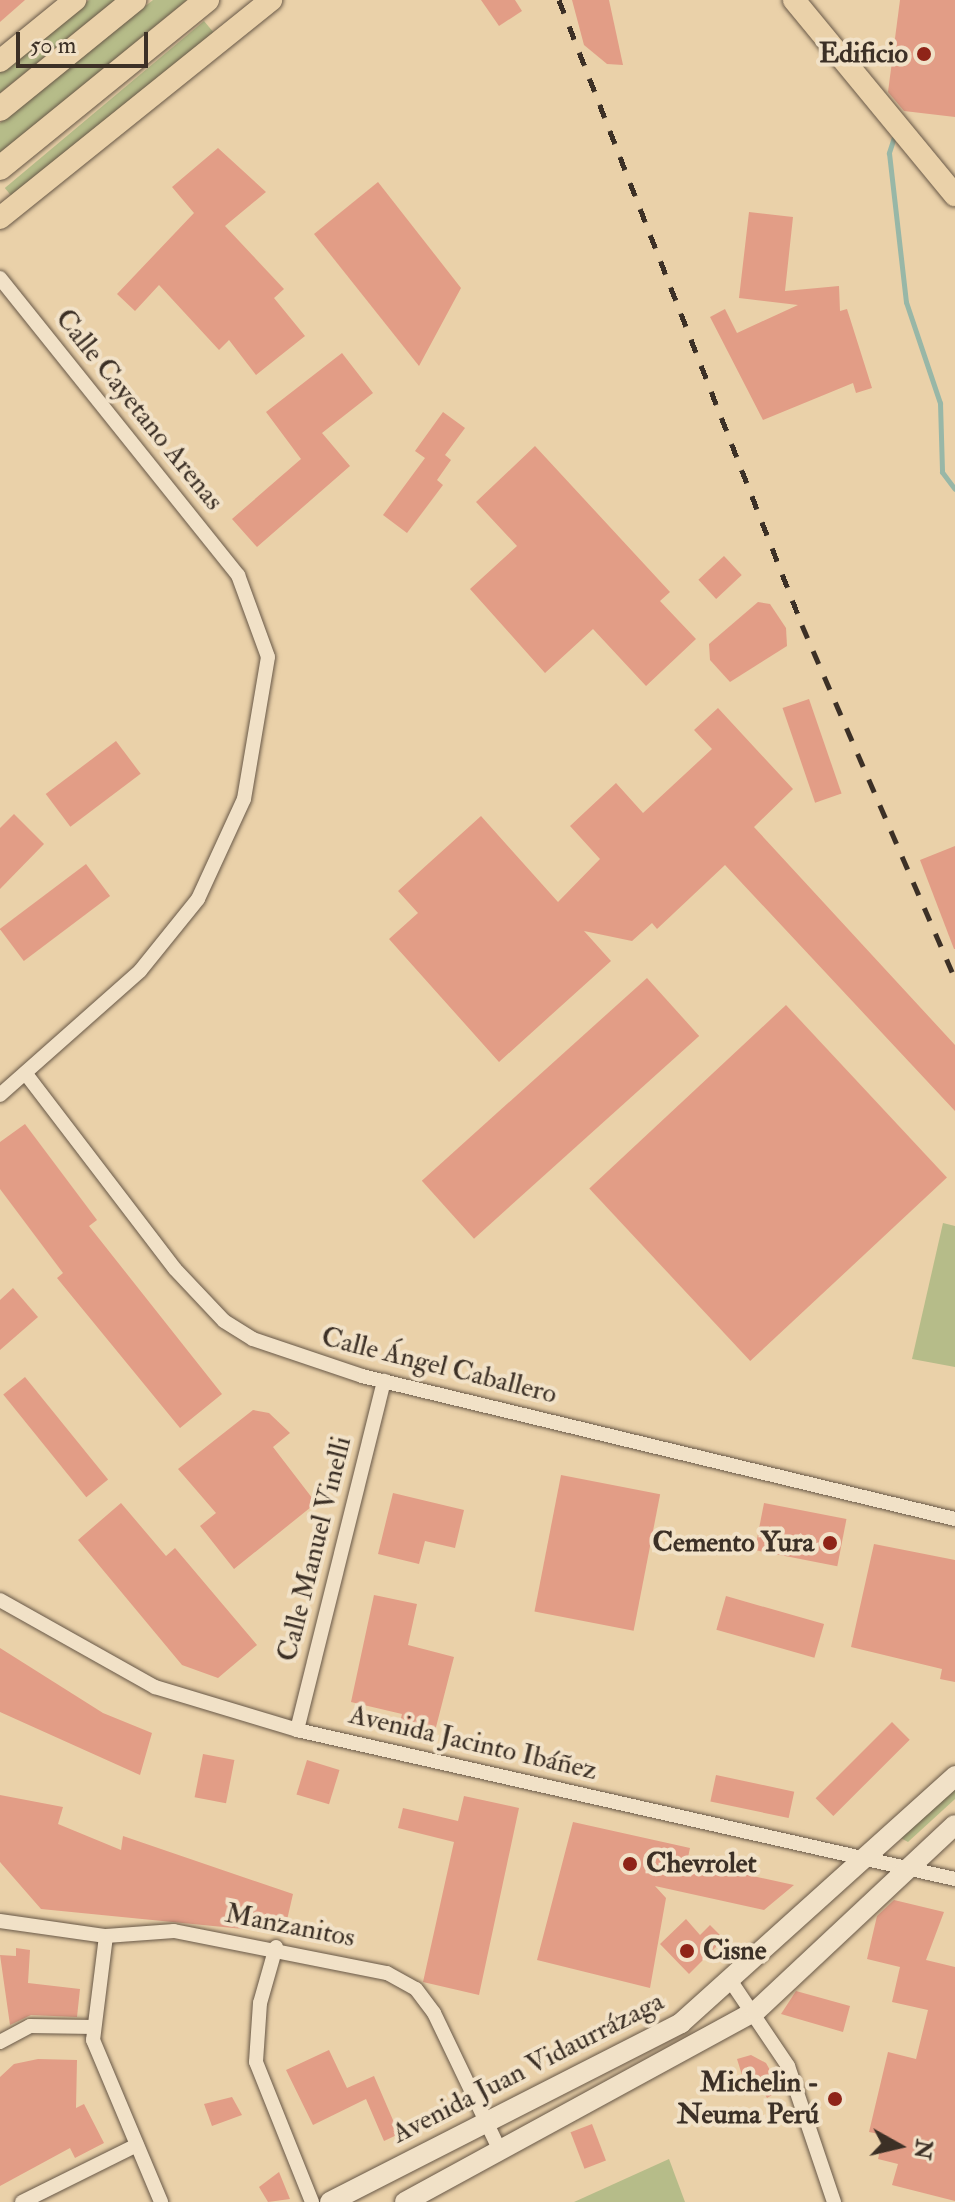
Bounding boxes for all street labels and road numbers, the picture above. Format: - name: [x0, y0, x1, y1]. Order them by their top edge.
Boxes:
- street label: Calle Cayetano Arenas: [48, 303, 230, 517]
- street label: Calle Ángel Caballero: [318, 1320, 560, 1412]
- street label: Calle Manuel Vinelli: [271, 1433, 359, 1665]
- street label: Avenida Jacinto Ibáñez: [346, 1698, 600, 1788]
- street label: Manzanitos: [222, 1897, 358, 1955]
- street label: Avenida Juan Vidaurrázaga: [387, 1985, 669, 2151]

